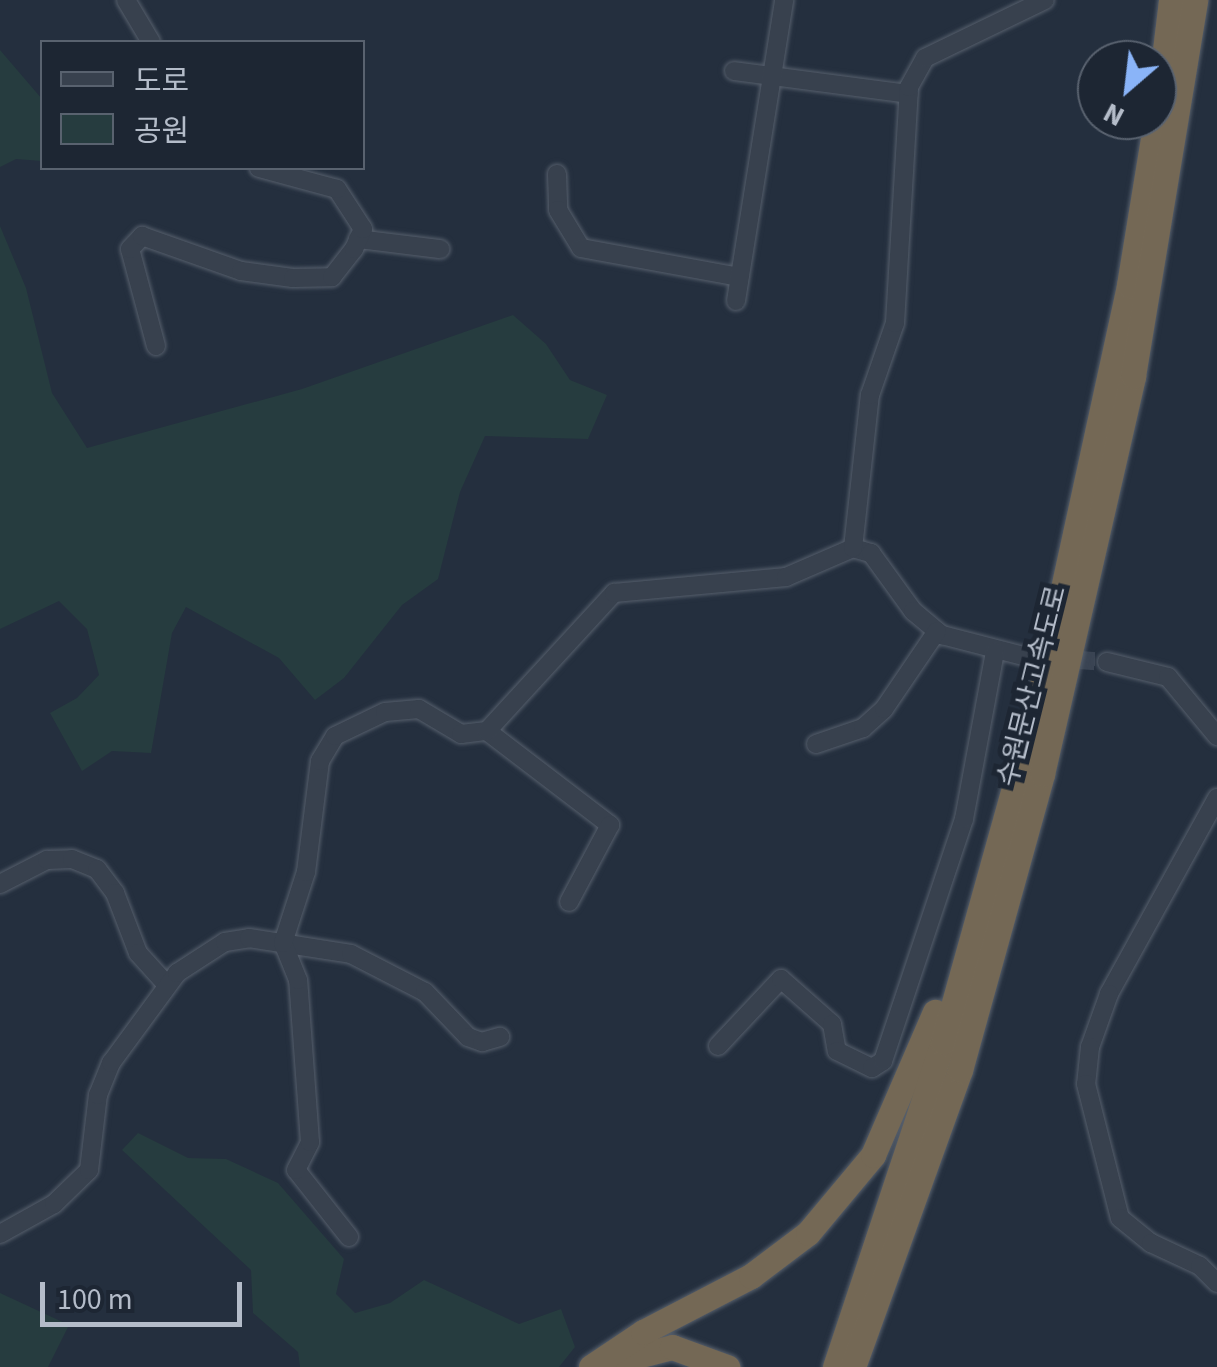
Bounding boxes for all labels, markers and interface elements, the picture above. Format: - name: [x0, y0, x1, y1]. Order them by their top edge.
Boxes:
- legend: [40, 40, 365, 170]
- north arrow: [1077, 40, 1177, 140]
- text: 도로: [134, 60, 189, 103]
- text: N: [1096, 93, 1131, 137]
- text: 공원: [134, 110, 189, 153]
- street label: 수원문산고속도로: [991, 582, 1073, 790]
- scale bar: [45, 1262, 248, 1324]
- text: 100 m: [57, 1278, 133, 1321]

